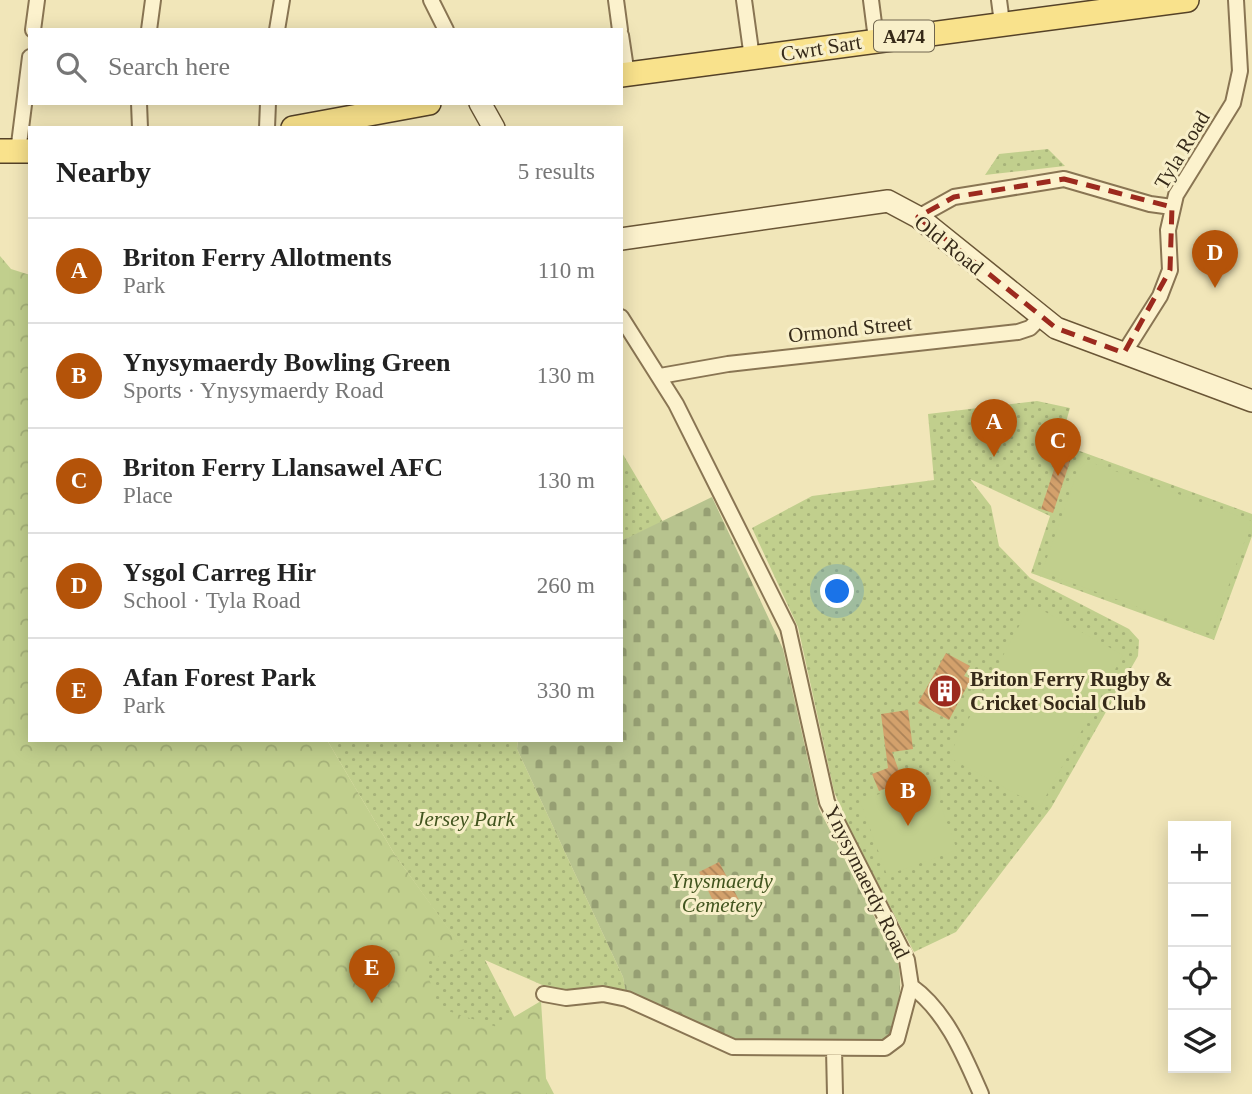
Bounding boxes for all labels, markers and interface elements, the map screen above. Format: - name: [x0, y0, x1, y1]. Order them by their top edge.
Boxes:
- road number: A474: [874, 20, 934, 52]
- search box: [28, 28, 623, 105]
- street label: Cwrt Sart: [779, 30, 863, 66]
- icon: search: [52, 48, 90, 86]
- text: Search here: [108, 52, 230, 81]
- street label: Tyla Road: [1149, 106, 1215, 193]
- text: Nearby: [56, 155, 151, 188]
- text: 5 results: [518, 159, 595, 184]
- street label: Old Road: [910, 210, 988, 280]
- pin: D: [1192, 230, 1238, 288]
- text: Briton Ferry Allotments: [123, 243, 392, 272]
- text: A: [71, 258, 87, 283]
- text: 110 m: [538, 258, 595, 283]
- text: Park: [123, 273, 165, 298]
- street label: Ormond Street: [787, 311, 913, 347]
- text: Ynysymaerdy Bowling Green: [123, 348, 450, 377]
- text: B: [71, 363, 87, 388]
- text: 130 m: [537, 363, 595, 388]
- text: Sports · Ynysymaerdy Road: [123, 378, 383, 403]
- pin: A: [971, 399, 1017, 457]
- pin: C: [1035, 418, 1081, 476]
- text: Briton Ferry Llansawel AFC: [123, 453, 443, 482]
- text: C: [71, 468, 87, 493]
- text: 130 m: [537, 468, 595, 493]
- text: Place: [123, 483, 173, 508]
- text: Ysgol Carreg Hir: [123, 558, 316, 587]
- text: D: [71, 573, 87, 598]
- text: 260 m: [537, 573, 595, 598]
- your location: [820, 574, 854, 608]
- text: School · Tyla Road: [123, 588, 300, 613]
- text: Afan Forest Park: [123, 663, 316, 692]
- place label: Briton Ferry Rugby & Cricket Social Club: [970, 667, 1172, 715]
- building icon: Briton Ferry Rugby & Cricket Social Club: [926, 672, 964, 710]
- text: E: [71, 678, 87, 703]
- text: 330 m: [537, 678, 595, 703]
- text: Park: [123, 693, 165, 718]
- pin: B: [885, 768, 931, 826]
- street label: Ynysymaerdy Road: [820, 802, 915, 963]
- park label: Jersey Park: [415, 807, 516, 831]
- map controls: [1168, 821, 1231, 1073]
- button: +: [1168, 821, 1231, 884]
- park label: Ynysmaerdy Cemetery: [671, 869, 774, 917]
- button: −: [1168, 884, 1231, 947]
- pin: E: [349, 945, 395, 1003]
- button: locate: [1168, 947, 1231, 1010]
- button: layers: [1168, 1010, 1231, 1073]

